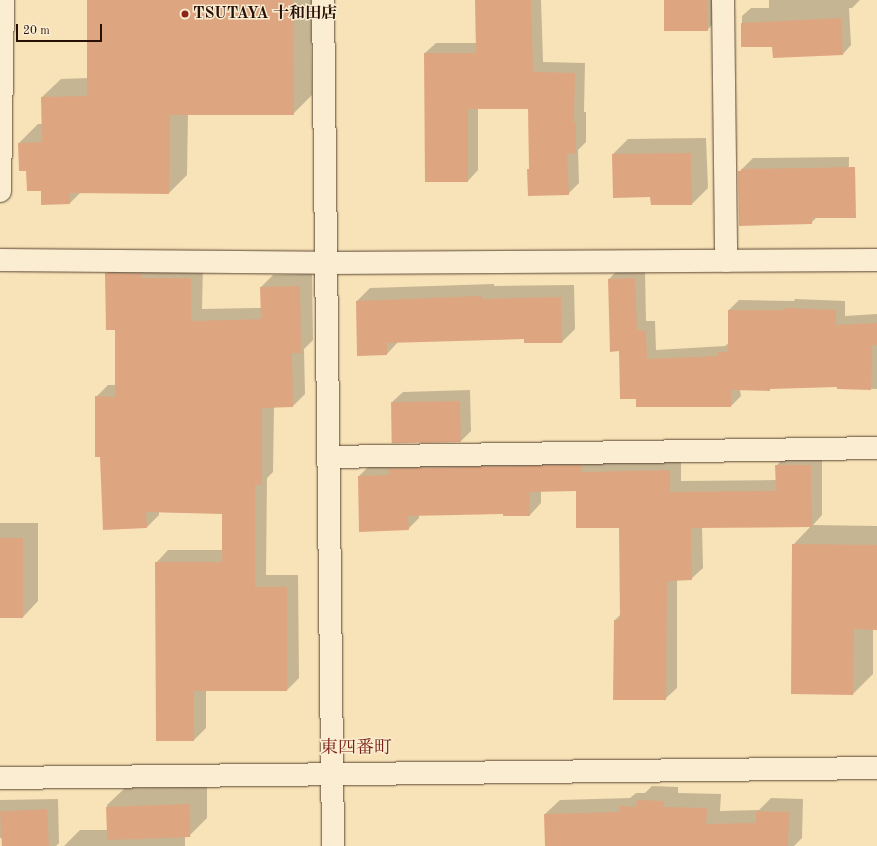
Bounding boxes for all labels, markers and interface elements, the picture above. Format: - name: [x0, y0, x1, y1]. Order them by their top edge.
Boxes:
- place label: TSUTAYA 十和田店: [193, 4, 337, 24]
- marker: TSUTAYA 十和田店: [180, 9, 190, 19]
- scale bar: [18, 16, 104, 42]
- text: 20 m: [23, 25, 50, 37]
- district label: 東四番町: [320, 737, 392, 759]

